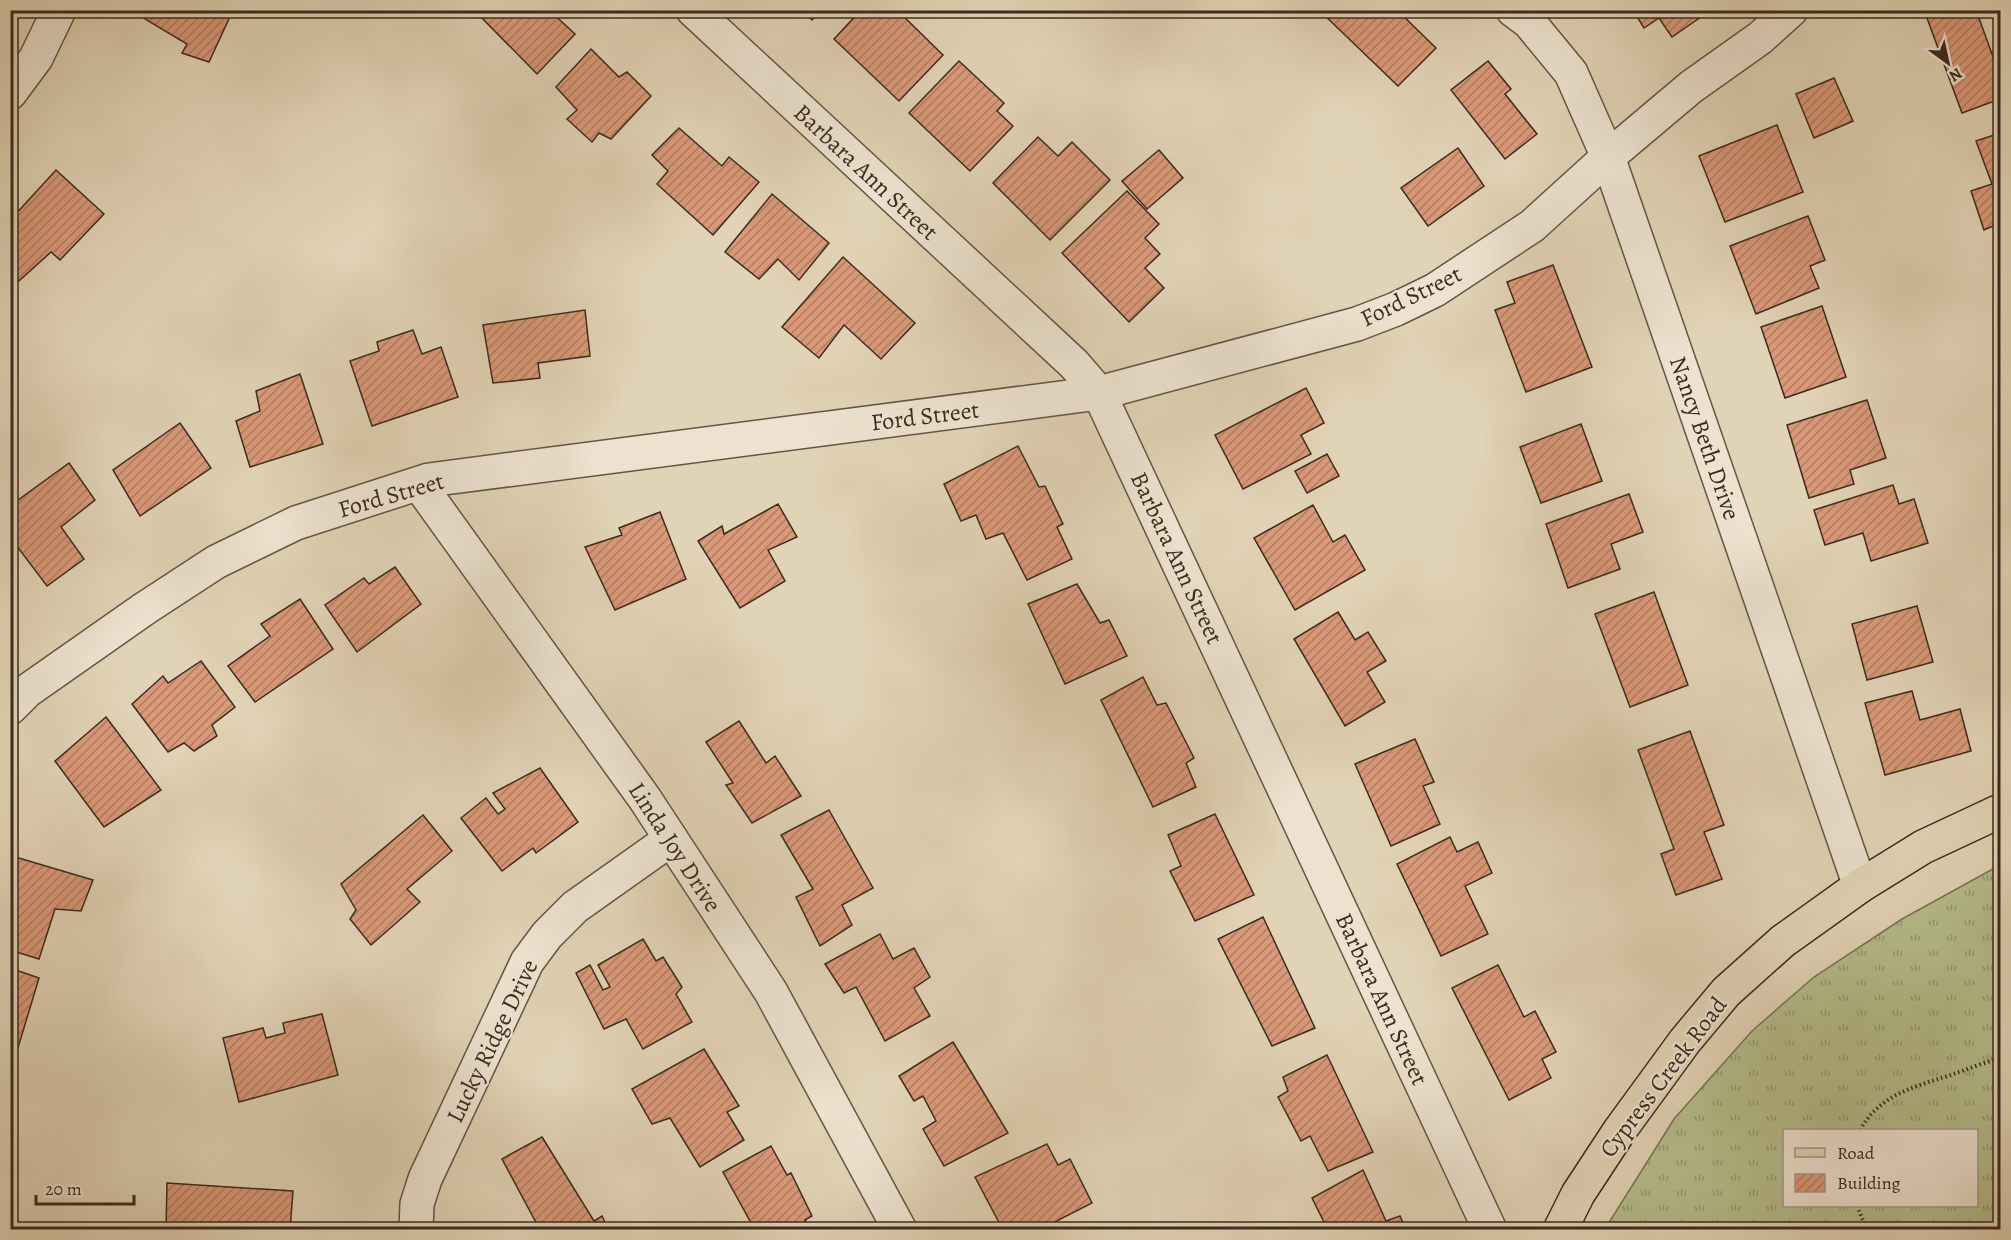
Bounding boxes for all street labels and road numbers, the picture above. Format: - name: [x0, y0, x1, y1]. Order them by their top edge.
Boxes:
- street label: Barbara Ann Street: [787, 97, 945, 247]
- street label: Ford Street: [1355, 258, 1467, 334]
- street label: Nancy Beth Drive: [1662, 352, 1748, 524]
- street label: Ford Street: [869, 393, 981, 439]
- street label: Ford Street: [334, 465, 448, 525]
- street label: Barbara Ann Street: [1123, 467, 1231, 649]
- street label: Linda Joy Drive: [621, 776, 729, 918]
- street label: Barbara Ann Street: [1328, 908, 1436, 1090]
- street label: Lucky Ridge Drive: [439, 954, 545, 1128]
- street label: Cypress Creek Road: [1592, 990, 1734, 1164]

